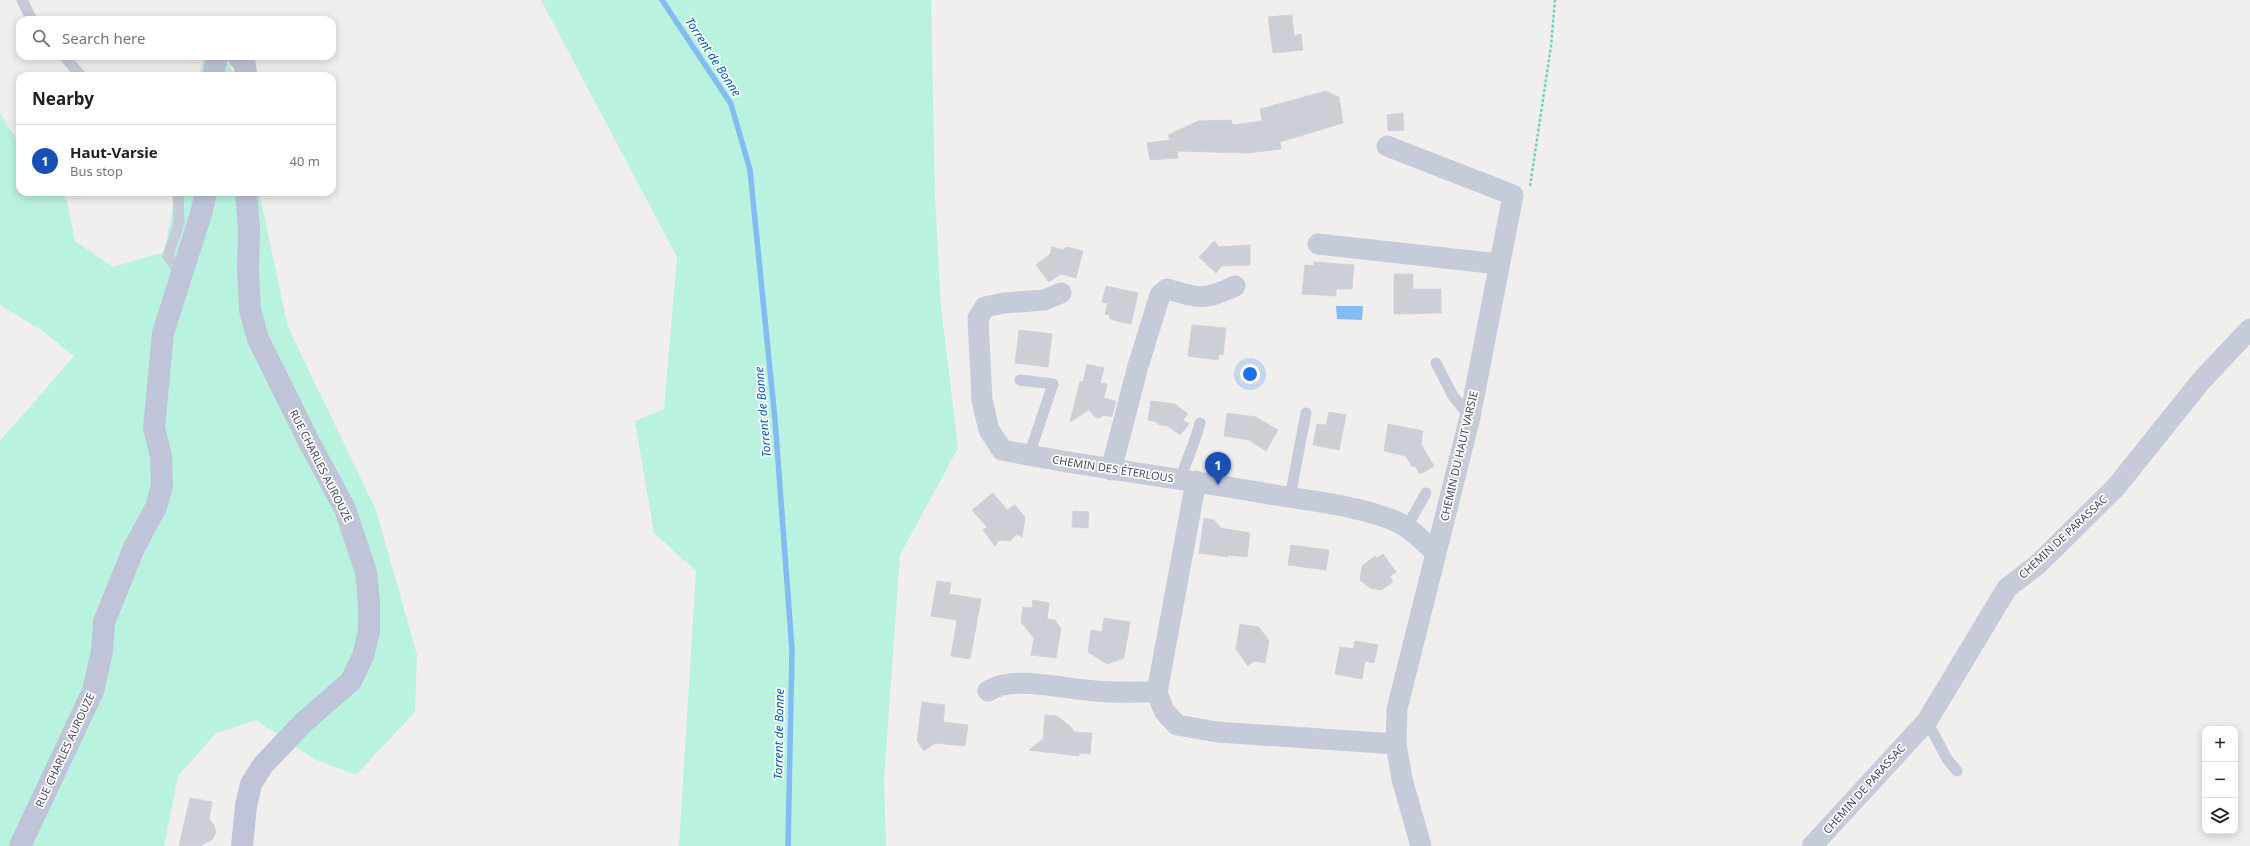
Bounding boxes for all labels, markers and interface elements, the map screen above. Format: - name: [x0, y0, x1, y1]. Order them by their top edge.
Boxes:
- water label: Torrent de Bonne: [681, 14, 745, 100]
- search box: [16, 16, 336, 60]
- icon: search: [30, 27, 52, 49]
- text: Search here: [62, 28, 145, 48]
- text: Nearby: [32, 87, 94, 110]
- text: Haut-Varsie: [70, 142, 158, 162]
- text: 1: [41, 152, 49, 170]
- text: 40 m: [290, 152, 320, 170]
- text: Bus stop: [70, 162, 123, 180]
- your location: [1240, 364, 1260, 384]
- water label: Torrent de Bonne: [750, 366, 775, 458]
- street label: CHEMIN DU HAUT VARSIE: [1436, 389, 1481, 522]
- street label: RUE CHARLES AUROUZE: [286, 407, 356, 525]
- street label: CHEMIN DES ÉTERLOUS: [1051, 452, 1175, 486]
- pin: 1: [1205, 452, 1231, 485]
- street label: CHEMIN DE PARASSAC: [2015, 492, 2110, 582]
- water label: Torrent de Bonne: [769, 688, 788, 780]
- street label: RUE CHARLES AUROUZE: [31, 690, 98, 809]
- map controls: [2202, 726, 2238, 834]
- button: +: [2202, 726, 2238, 762]
- street label: CHEMIN DE PARASSAC: [1819, 741, 1908, 837]
- button: −: [2202, 762, 2238, 798]
- button: layers: [2202, 798, 2238, 834]

